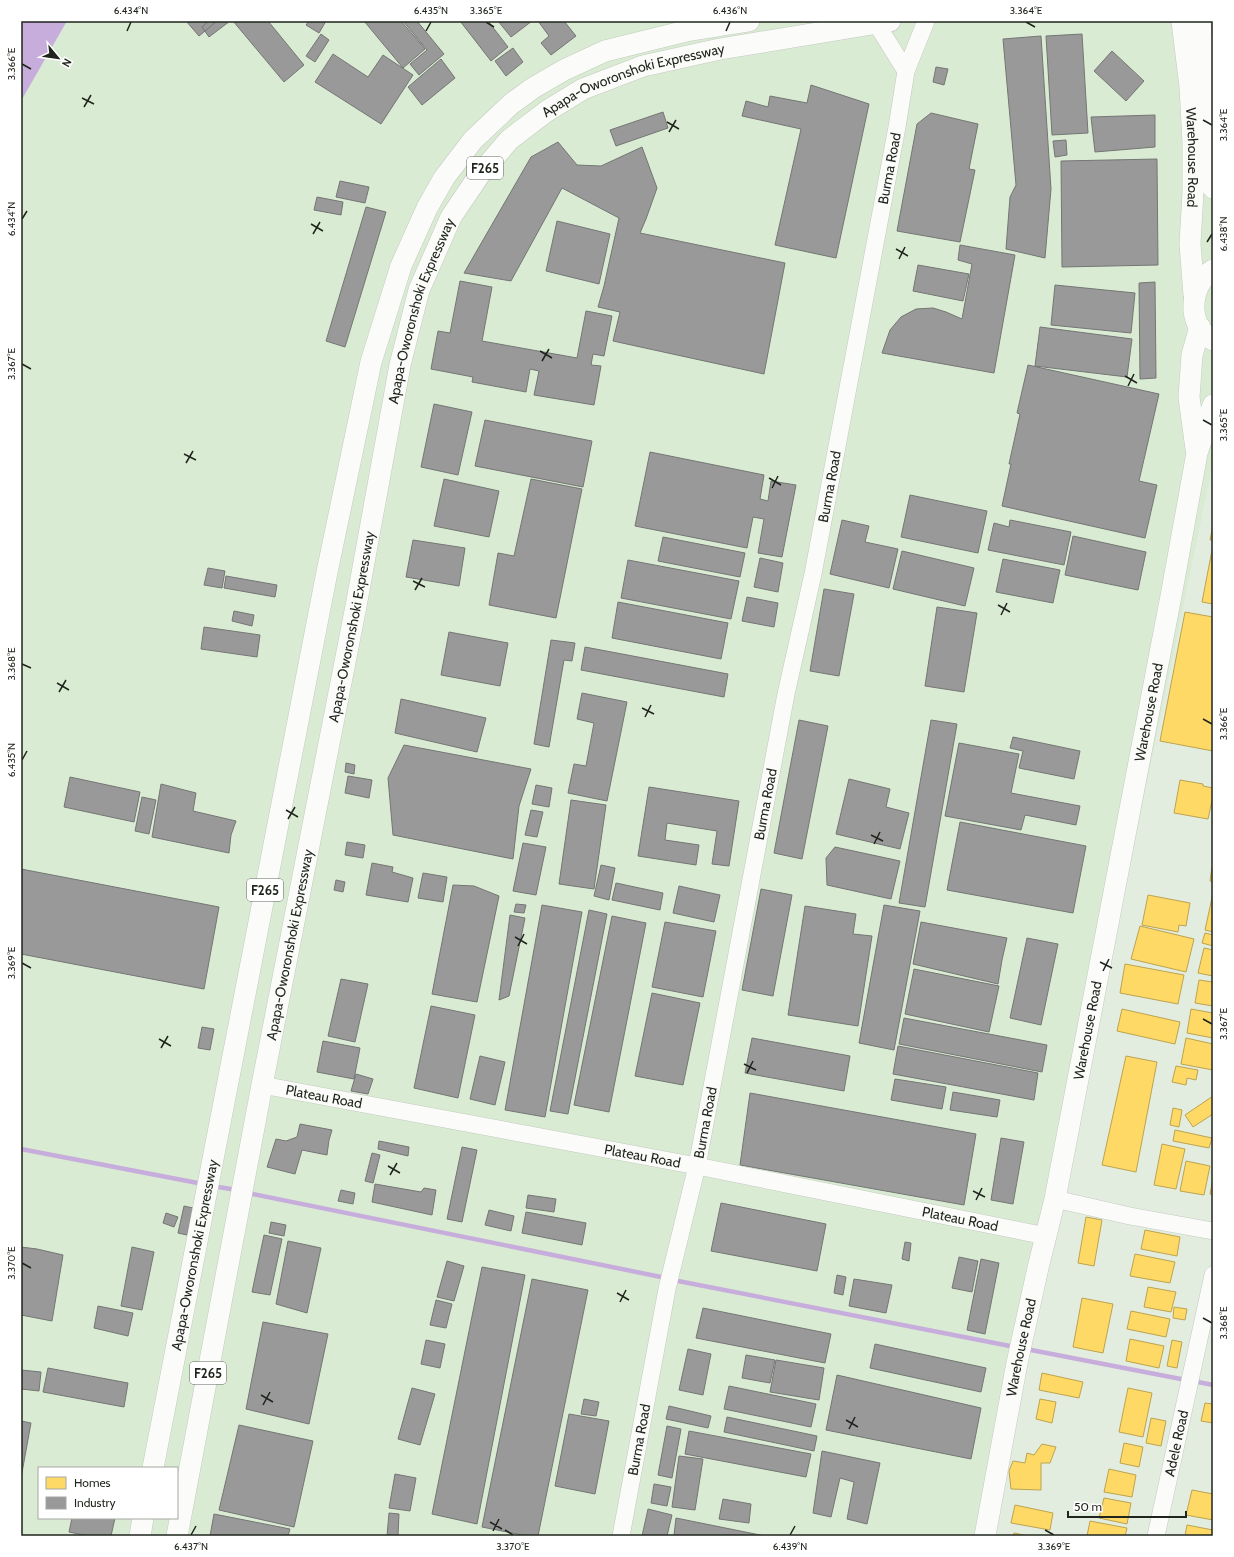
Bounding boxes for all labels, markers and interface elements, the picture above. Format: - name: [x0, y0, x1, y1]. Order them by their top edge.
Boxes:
- text: 6.434°N: [114, 4, 148, 17]
- text: 6.435°N: [414, 4, 448, 17]
- text: 3.365°E: [470, 4, 503, 17]
- text: 6.436°N: [713, 4, 747, 17]
- text: 3.364°E: [1010, 4, 1043, 17]
- north arrow: [38, 38, 78, 78]
- street label: Apapa-Oworonshoki Expressway: [538, 39, 726, 121]
- text: 3.366°E: [5, 47, 18, 80]
- text: N: [59, 56, 75, 70]
- street label: Warehouse Road: [1182, 107, 1202, 208]
- text: 3.364°E: [1217, 108, 1230, 141]
- street label: Burma Road: [874, 131, 905, 206]
- road number: F265: [467, 157, 503, 179]
- text: 6.434°N: [5, 202, 18, 236]
- street label: Apapa-Oworonshoki Expressway: [384, 215, 458, 405]
- text: 6.438°N: [1217, 217, 1230, 251]
- text: 3.367°E: [5, 348, 18, 380]
- text: 3.365°E: [1217, 408, 1230, 441]
- street label: Burma Road: [814, 449, 845, 524]
- street label: Apapa-Oworonshoki Expressway: [324, 530, 379, 724]
- text: 3.368°E: [5, 647, 18, 681]
- street label: Warehouse Road: [1130, 661, 1167, 763]
- text: 3.366°E: [1217, 707, 1230, 740]
- text: 6.435°N: [5, 743, 18, 777]
- street label: Burma Road: [750, 767, 781, 842]
- street label: Apapa-Oworonshoki Expressway: [262, 848, 317, 1042]
- road number: F265: [247, 879, 283, 901]
- text: 3.369°E: [5, 946, 18, 979]
- street label: Warehouse Road: [1069, 980, 1106, 1081]
- text: 3.367°E: [1217, 1008, 1230, 1040]
- street label: Plateau Road: [284, 1081, 364, 1112]
- street label: Burma Road: [690, 1085, 721, 1160]
- street label: Plateau Road: [603, 1140, 682, 1172]
- street label: Apapa-Oworonshoki Expressway: [167, 1158, 222, 1352]
- street label: Plateau Road: [921, 1202, 1000, 1235]
- text: 3.370°E: [5, 1246, 18, 1280]
- street label: Warehouse Road: [1002, 1297, 1040, 1398]
- text: 3.368°E: [1217, 1306, 1230, 1340]
- road number: F265: [190, 1362, 226, 1384]
- street label: Burma Road: [623, 1402, 654, 1477]
- street label: Adele Road: [1160, 1408, 1192, 1478]
- legend: [38, 1467, 178, 1519]
- text: Homes: [74, 1475, 111, 1490]
- scale bar: [1068, 1493, 1186, 1519]
- text: Industry: [74, 1495, 115, 1510]
- text: 50 m: [1074, 1499, 1102, 1514]
- text: 6.437°N: [174, 1540, 208, 1553]
- text: 3.370°E: [496, 1540, 530, 1553]
- text: 6.439°N: [773, 1540, 807, 1553]
- text: 3.369°E: [1038, 1540, 1071, 1553]

